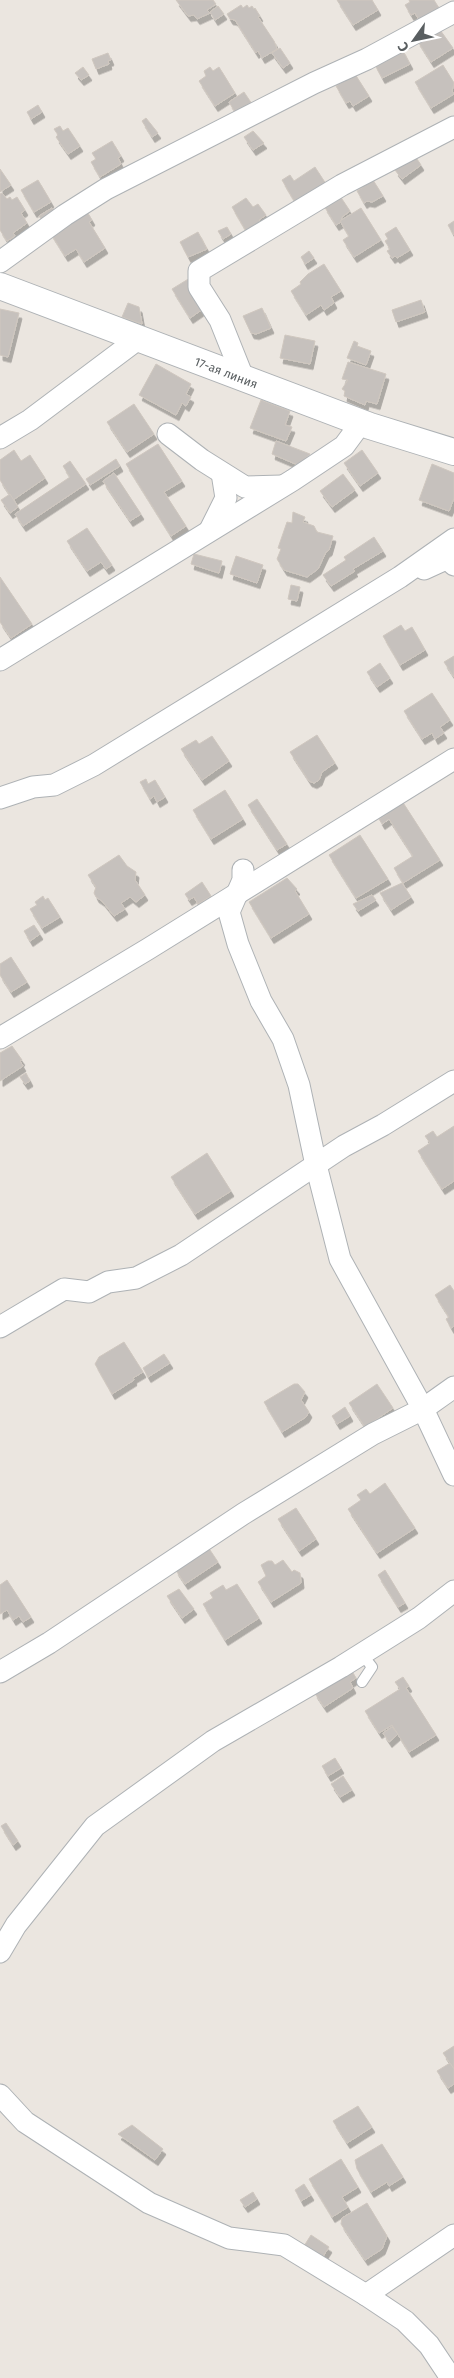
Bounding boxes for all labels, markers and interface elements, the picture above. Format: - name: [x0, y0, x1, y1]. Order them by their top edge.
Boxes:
- north arrow: [389, 15, 439, 65]
- text: С: [394, 39, 413, 55]
- street label: 17-ая линия: [192, 355, 260, 391]

